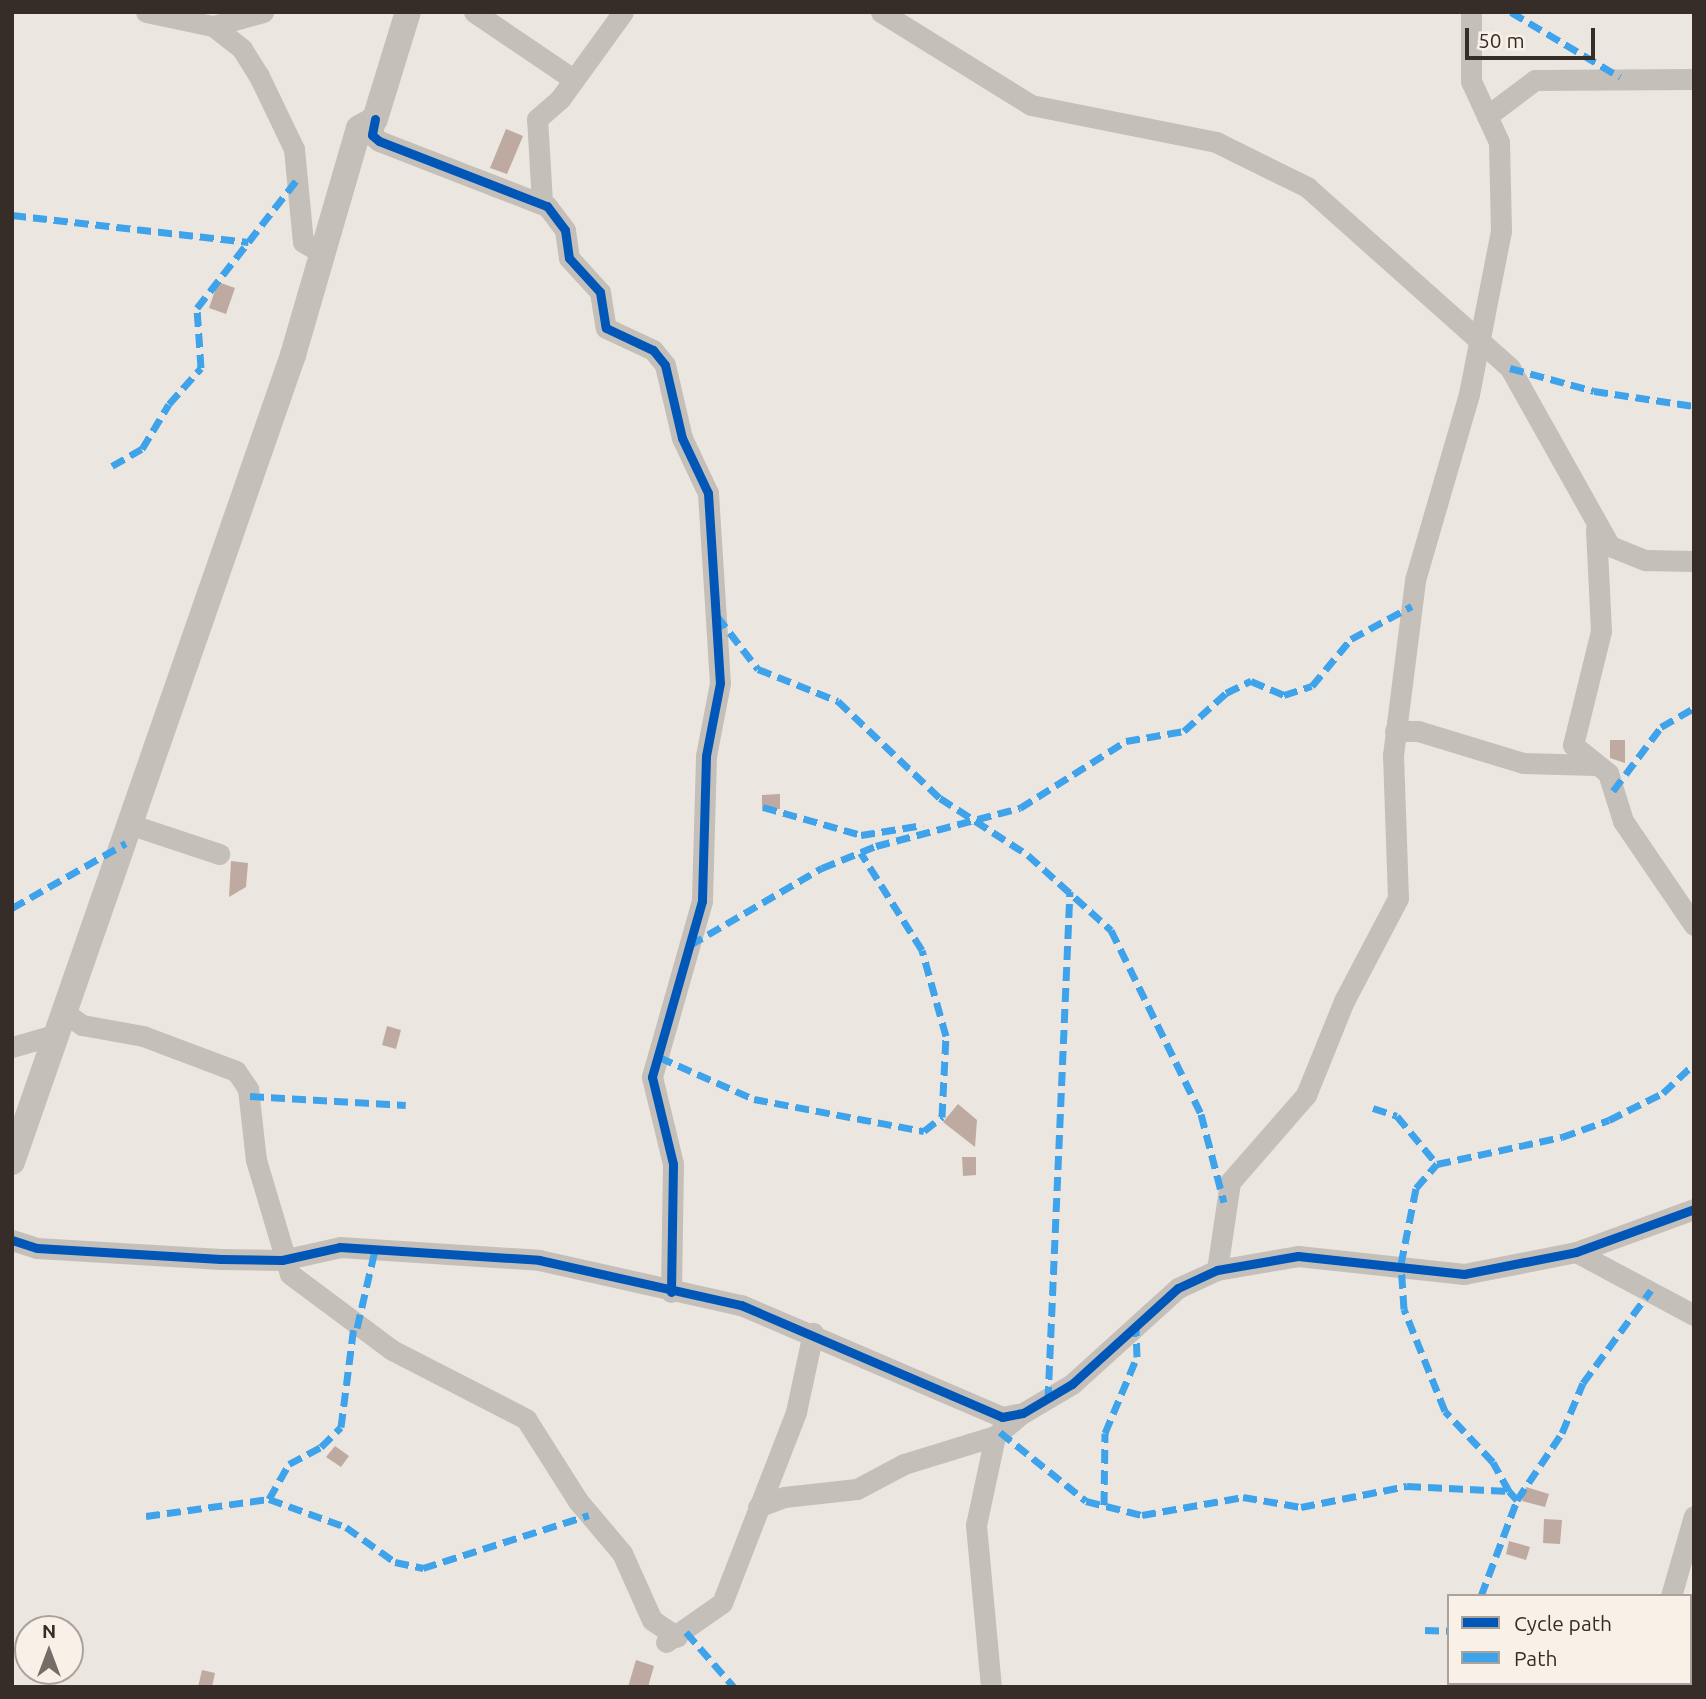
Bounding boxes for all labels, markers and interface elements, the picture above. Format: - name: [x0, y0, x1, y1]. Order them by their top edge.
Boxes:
- scale bar: [1468, 14, 1598, 58]
- text: 50 m: [1478, 28, 1525, 52]
- legend: [1447, 1594, 1692, 1685]
- text: Cycle path: [1514, 1611, 1612, 1635]
- north arrow: [14, 1615, 84, 1685]
- text: N: [42, 1620, 56, 1642]
- text: Path: [1514, 1646, 1557, 1670]

